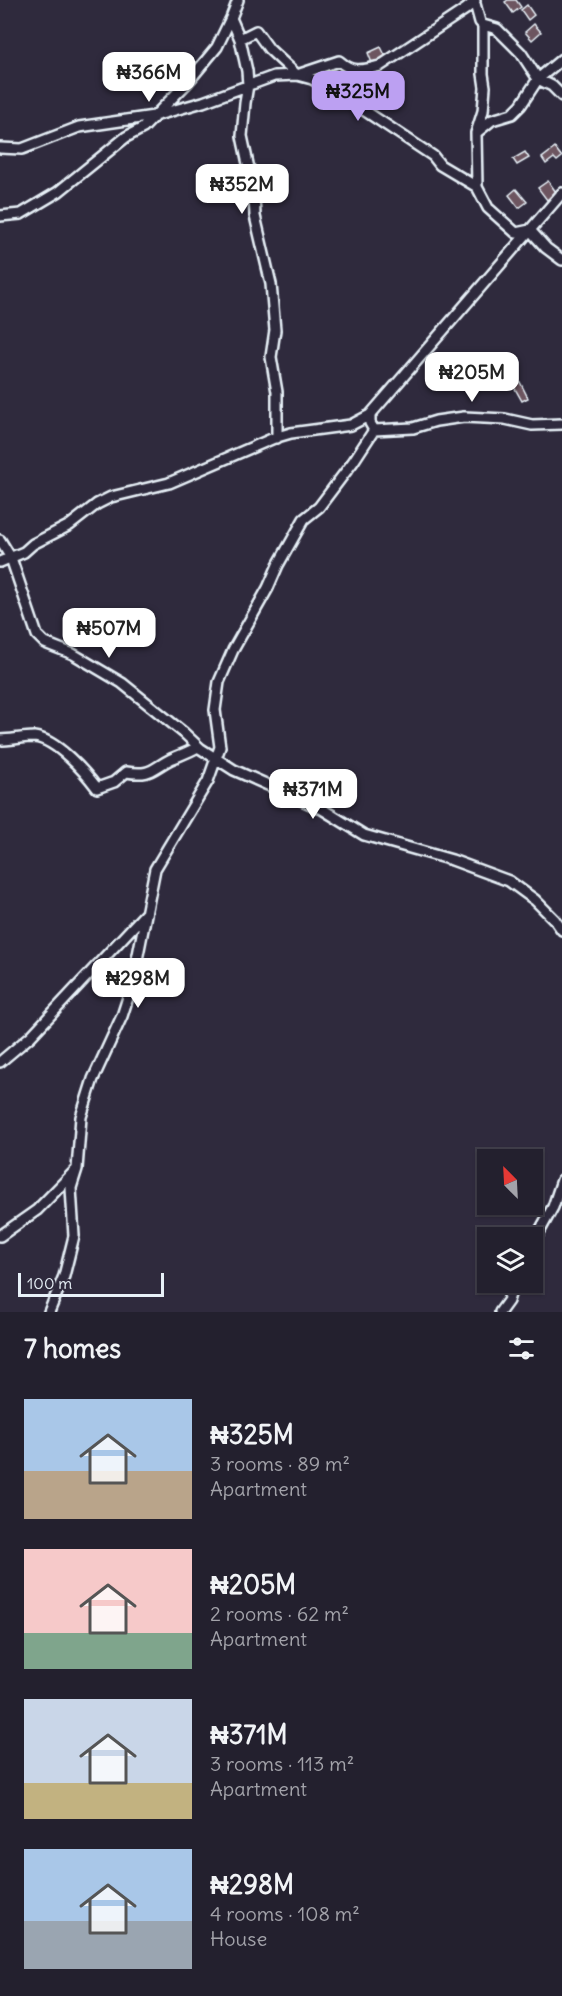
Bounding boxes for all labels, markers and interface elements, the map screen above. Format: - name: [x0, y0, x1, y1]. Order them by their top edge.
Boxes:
- pin: ₦366M: [107, 52, 191, 103]
- text: ₦366M: [116, 59, 182, 84]
- pin: ₦325M: [316, 71, 400, 122]
- text: ₦325M: [326, 78, 390, 103]
- pin: ₦352M: [200, 164, 284, 215]
- text: ₦352M: [210, 171, 274, 196]
- pin: ₦205M: [430, 352, 514, 403]
- text: ₦205M: [439, 359, 505, 384]
- pin: ₦507M: [67, 608, 151, 659]
- text: ₦507M: [77, 615, 141, 640]
- pin: ₦371M: [271, 769, 355, 820]
- text: ₦371M: [283, 776, 343, 801]
- pin: ₦298M: [96, 958, 180, 1009]
- text: ₦298M: [106, 965, 170, 990]
- north arrow: [477, 1149, 543, 1215]
- map controls: [477, 1149, 543, 1293]
- button: layers: [477, 1227, 543, 1293]
- scale bar: [18, 1270, 164, 1298]
- text: 100 m: [27, 1273, 72, 1293]
- text: 7 homes: [24, 1332, 121, 1365]
- icon: filters: [505, 1332, 538, 1365]
- text: ₦325M: [210, 1418, 294, 1451]
- icon: home: [72, 1423, 144, 1495]
- text: 3 rooms · 89 m²: [210, 1451, 350, 1476]
- text: Apartment: [210, 1476, 307, 1501]
- text: ₦205M: [210, 1568, 296, 1601]
- icon: home: [72, 1573, 144, 1645]
- text: 2 rooms · 62 m²: [210, 1601, 349, 1626]
- text: Apartment: [210, 1626, 307, 1651]
- text: ₦371M: [210, 1718, 288, 1751]
- icon: home: [72, 1723, 144, 1795]
- text: 3 rooms · 113 m²: [210, 1751, 354, 1776]
- text: Apartment: [210, 1776, 307, 1801]
- text: ₦298M: [210, 1868, 294, 1901]
- icon: home: [72, 1873, 144, 1945]
- text: 4 rooms · 108 m²: [210, 1901, 360, 1926]
- text: House: [210, 1926, 267, 1951]

